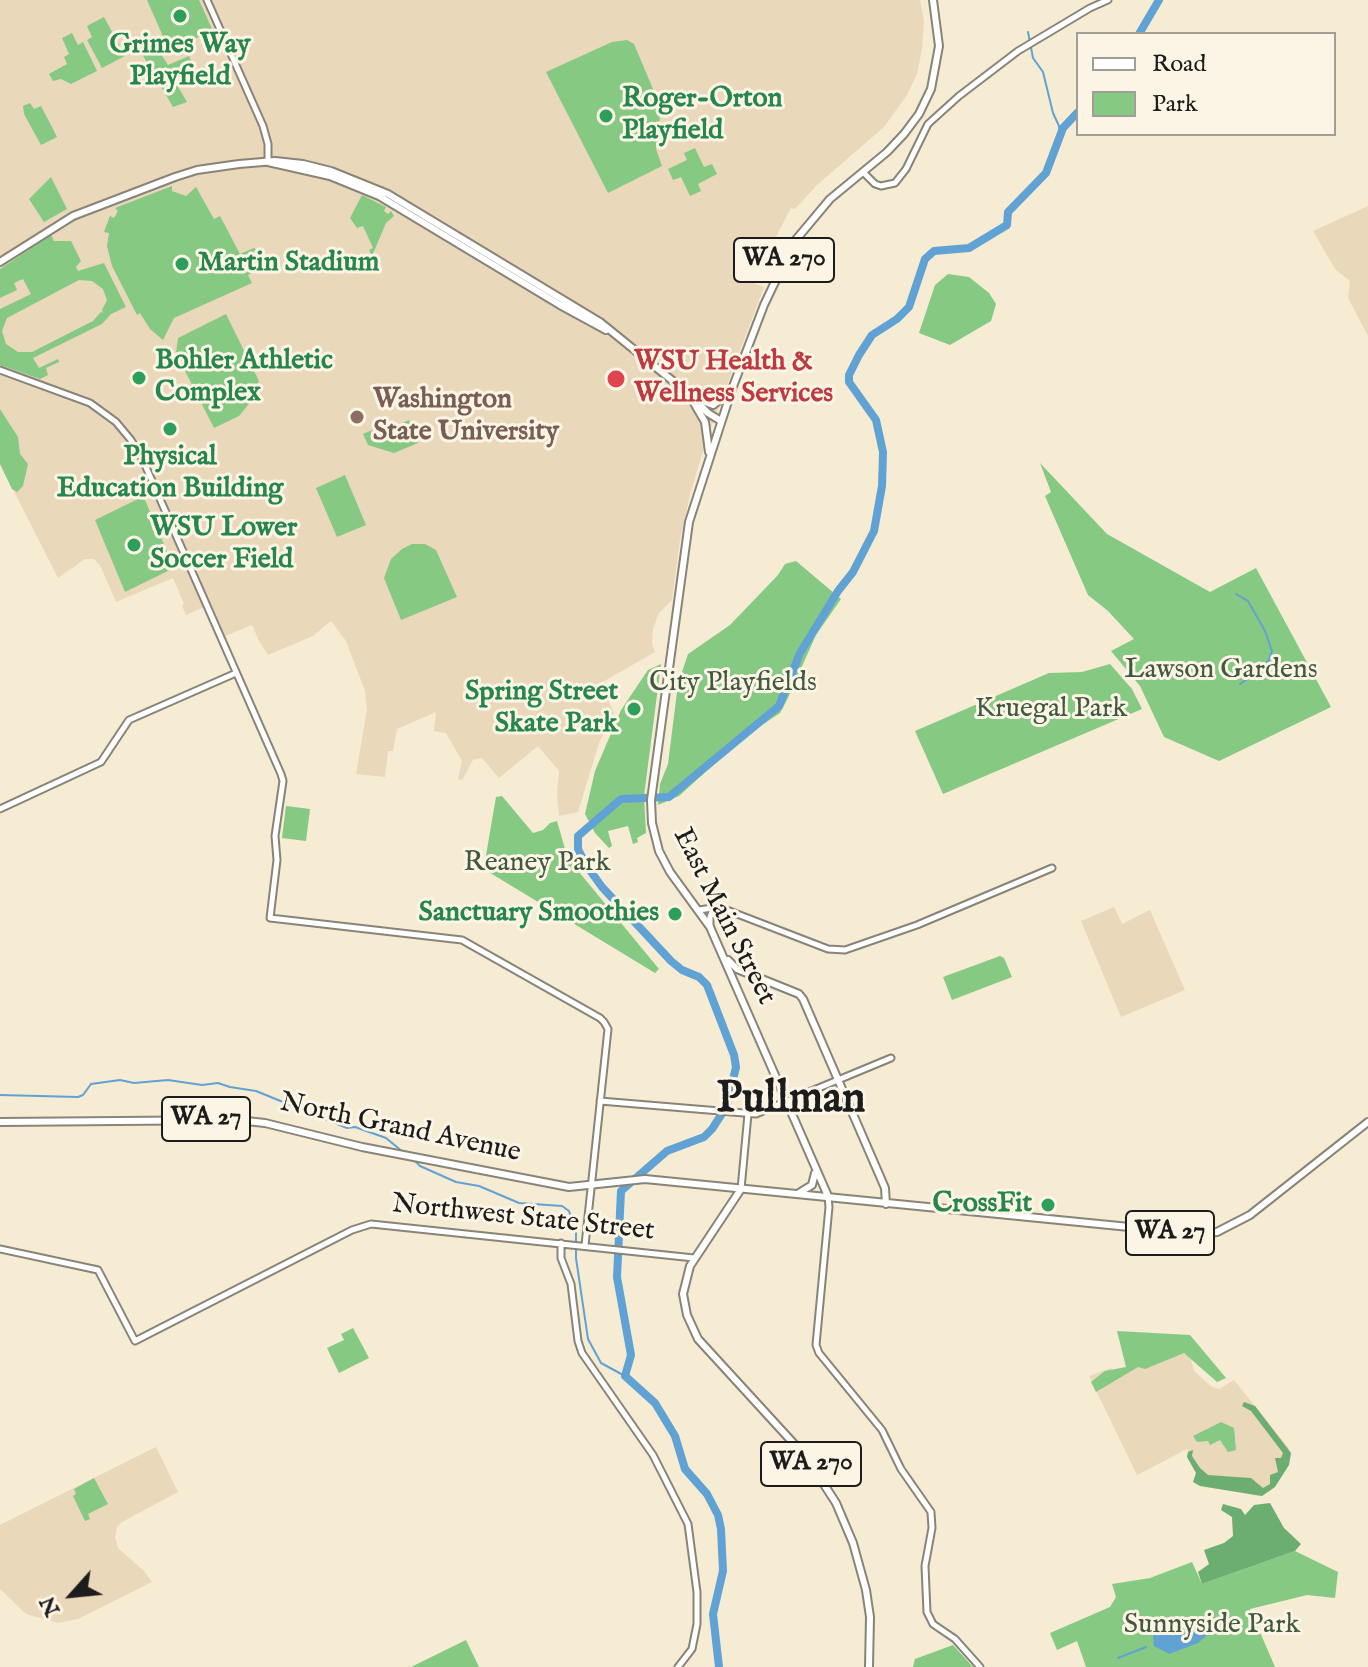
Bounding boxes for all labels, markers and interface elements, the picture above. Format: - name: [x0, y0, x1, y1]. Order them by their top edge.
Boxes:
- marker: Grimes Way Playfield: [171, 7, 189, 25]
- place label: Grimes Way Playfield: [110, 29, 250, 95]
- legend: [1076, 32, 1336, 136]
- text: Road: [1152, 49, 1206, 80]
- place label: Roger-Orton Playfield: [622, 83, 783, 149]
- text: Park: [1152, 89, 1198, 120]
- marker: Roger-Orton Playfield: [597, 107, 615, 125]
- road number: WA 270: [734, 238, 834, 282]
- place label: Martin Stadium: [198, 247, 379, 281]
- marker: Martin Stadium: [173, 255, 191, 273]
- place label: Bohler Athletic Complex: [155, 345, 333, 411]
- place label: WSU Health & Wellness Services: [634, 346, 833, 412]
- marker: WSU Health & Wellness Services: [605, 368, 627, 390]
- marker: Bohler Athletic Complex: [130, 369, 148, 387]
- place label: Washington State University: [373, 384, 559, 450]
- marker: Washington State University: [348, 408, 366, 426]
- marker: Physical Education Building: [161, 420, 179, 438]
- place label: Physical Education Building: [57, 441, 283, 507]
- place label: WSU Lower Soccer Field: [150, 512, 297, 578]
- marker: WSU Lower Soccer Field: [125, 536, 143, 554]
- park label: Lawson Gardens: [1124, 654, 1318, 688]
- park label: City Playfields: [649, 667, 817, 701]
- place label: Spring Street Skate Park: [465, 676, 618, 742]
- park label: Kruegal Park: [975, 693, 1127, 727]
- marker: Spring Street Skate Park: [625, 700, 643, 718]
- street label: East Main Street: [664, 823, 782, 1011]
- park label: Reaney Park: [463, 847, 611, 881]
- place label: Sanctuary Smoothies: [419, 897, 659, 931]
- marker: Sanctuary Smoothies: [666, 905, 684, 923]
- district label: Pullman: [717, 1076, 865, 1128]
- street label: North Grand Avenue: [276, 1087, 524, 1171]
- road number: WA 27: [162, 1097, 250, 1141]
- place label: CrossFit: [932, 1188, 1032, 1222]
- street label: Northwest State Street: [390, 1189, 656, 1249]
- marker: CrossFit: [1039, 1196, 1057, 1214]
- road number: WA 27: [1126, 1211, 1214, 1255]
- road number: WA 270: [761, 1442, 861, 1486]
- north arrow: [32, 1555, 112, 1635]
- text: N: [34, 1591, 67, 1621]
- park label: Sunnyside Park: [1124, 1609, 1300, 1643]

